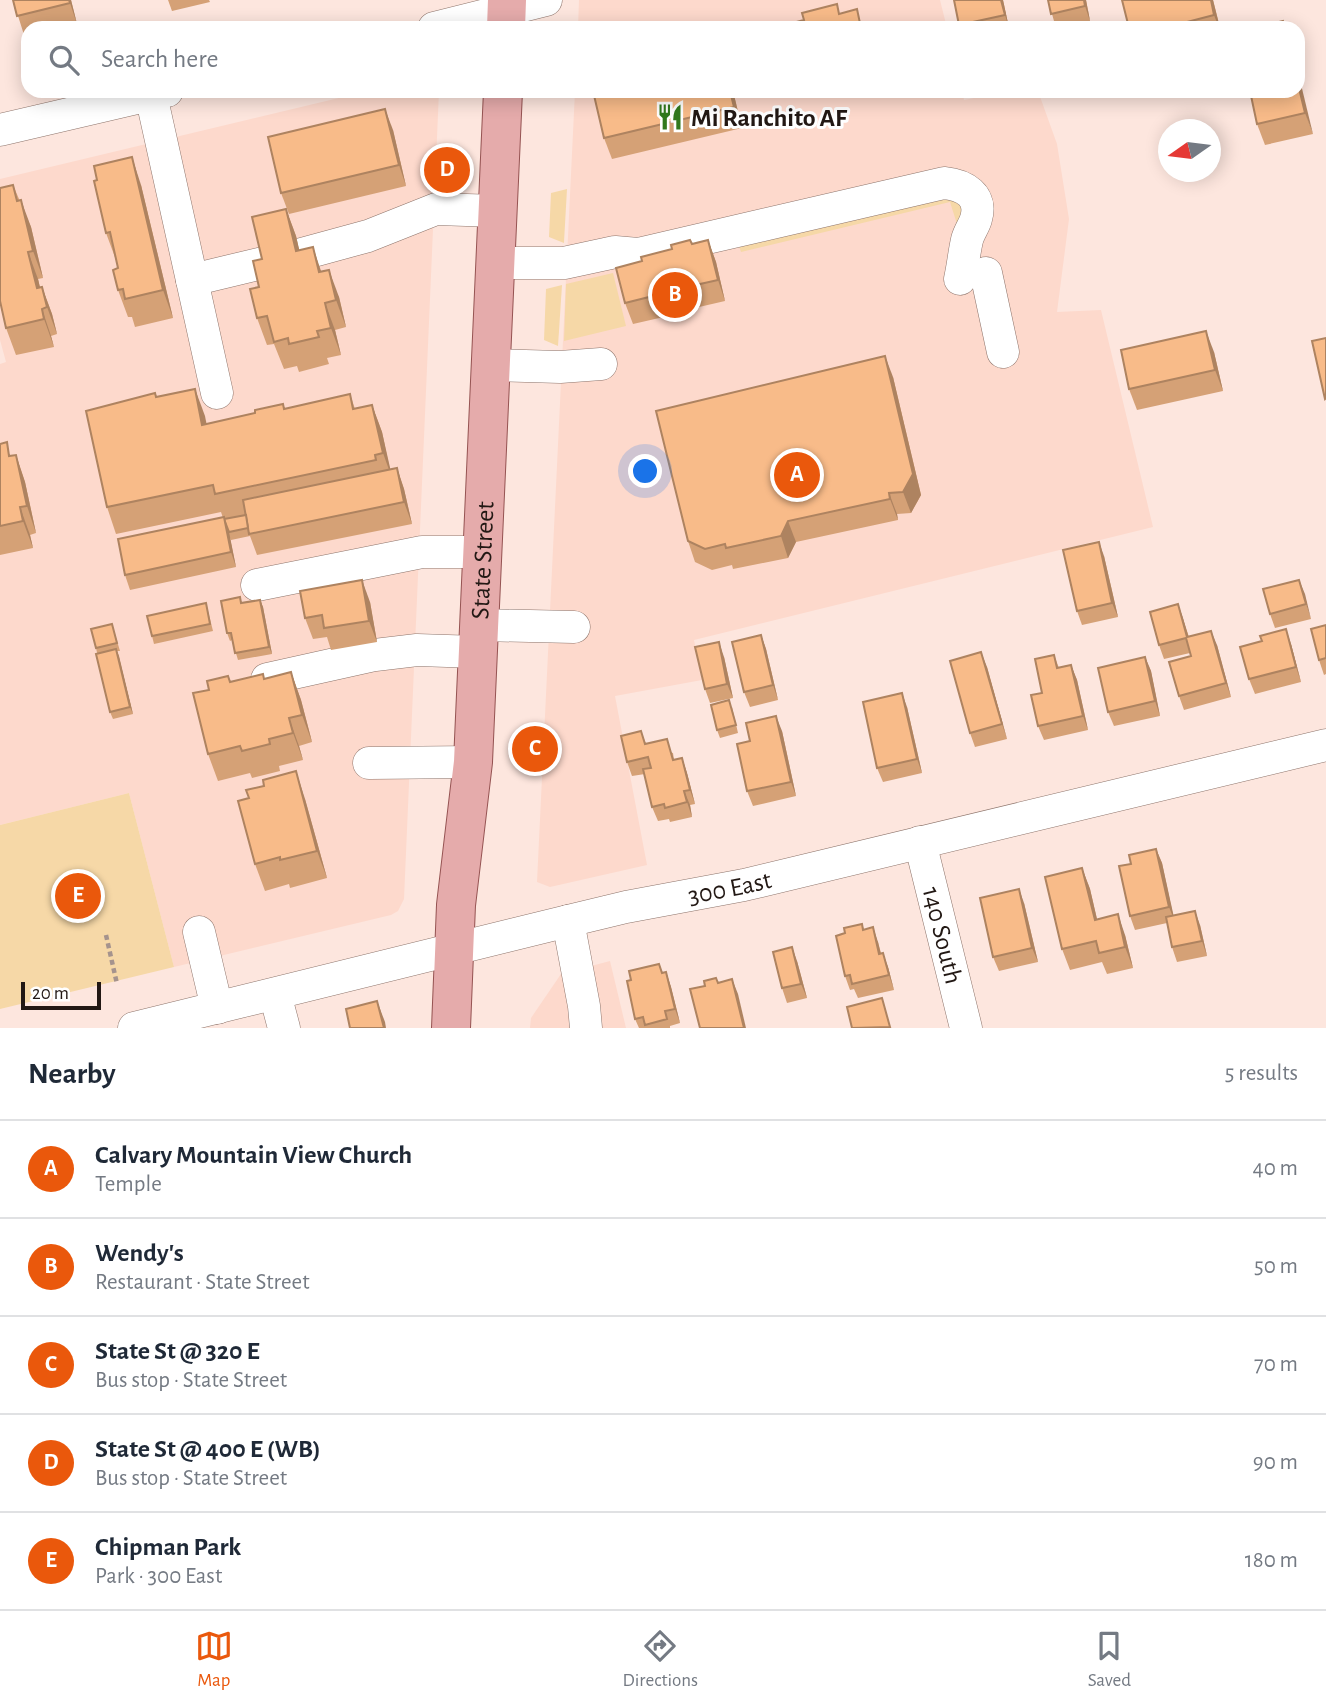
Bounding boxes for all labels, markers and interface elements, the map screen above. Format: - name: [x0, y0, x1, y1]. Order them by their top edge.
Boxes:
- search box: [21, 21, 1305, 98]
- icon: search: [45, 41, 83, 79]
- text: Search here: [101, 46, 219, 72]
- restaurant icon: Mi Ranchito AF: [655, 102, 685, 132]
- place label: Mi Ranchito AF: [691, 105, 848, 131]
- north arrow: [1158, 119, 1221, 182]
- pin: D: [424, 144, 470, 196]
- pin: B: [652, 269, 698, 321]
- pin: A: [774, 449, 820, 501]
- your location: [628, 454, 662, 488]
- street label: State Street: [467, 501, 499, 620]
- pin: C: [512, 723, 558, 775]
- street label: 300 East: [686, 867, 774, 909]
- pin: E: [55, 870, 101, 922]
- street label: 140 South: [918, 884, 967, 987]
- scale bar: [21, 979, 102, 1011]
- text: 20 m: [32, 984, 69, 1003]
- text: Nearby: [28, 1059, 116, 1089]
- text: 5 results: [1225, 1062, 1298, 1085]
- text: Calvary Mountain View Church: [95, 1142, 412, 1168]
- text: A: [44, 1157, 58, 1180]
- text: 40 m: [1253, 1157, 1298, 1180]
- text: Temple: [95, 1173, 162, 1196]
- text: Wendy's: [95, 1240, 184, 1266]
- text: B: [44, 1255, 58, 1278]
- text: 50 m: [1254, 1255, 1298, 1278]
- text: Restaurant · State Street: [95, 1271, 310, 1294]
- text: State St @ 320 E: [95, 1338, 260, 1364]
- text: C: [45, 1353, 57, 1376]
- text: 70 m: [1254, 1353, 1298, 1376]
- text: Bus stop · State Street: [95, 1369, 287, 1392]
- text: State St @ 400 E (WB): [95, 1436, 321, 1462]
- text: D: [43, 1451, 59, 1474]
- text: 90 m: [1253, 1451, 1298, 1474]
- text: Bus stop · State Street: [95, 1467, 287, 1490]
- text: Chipman Park: [95, 1534, 241, 1560]
- text: E: [45, 1549, 57, 1572]
- text: 180 m: [1245, 1549, 1298, 1572]
- text: Park · 300 East: [95, 1565, 222, 1588]
- tab: Map: [195, 1627, 233, 1692]
- tab: Directions: [622, 1627, 698, 1692]
- tab: Saved: [1088, 1627, 1131, 1692]

